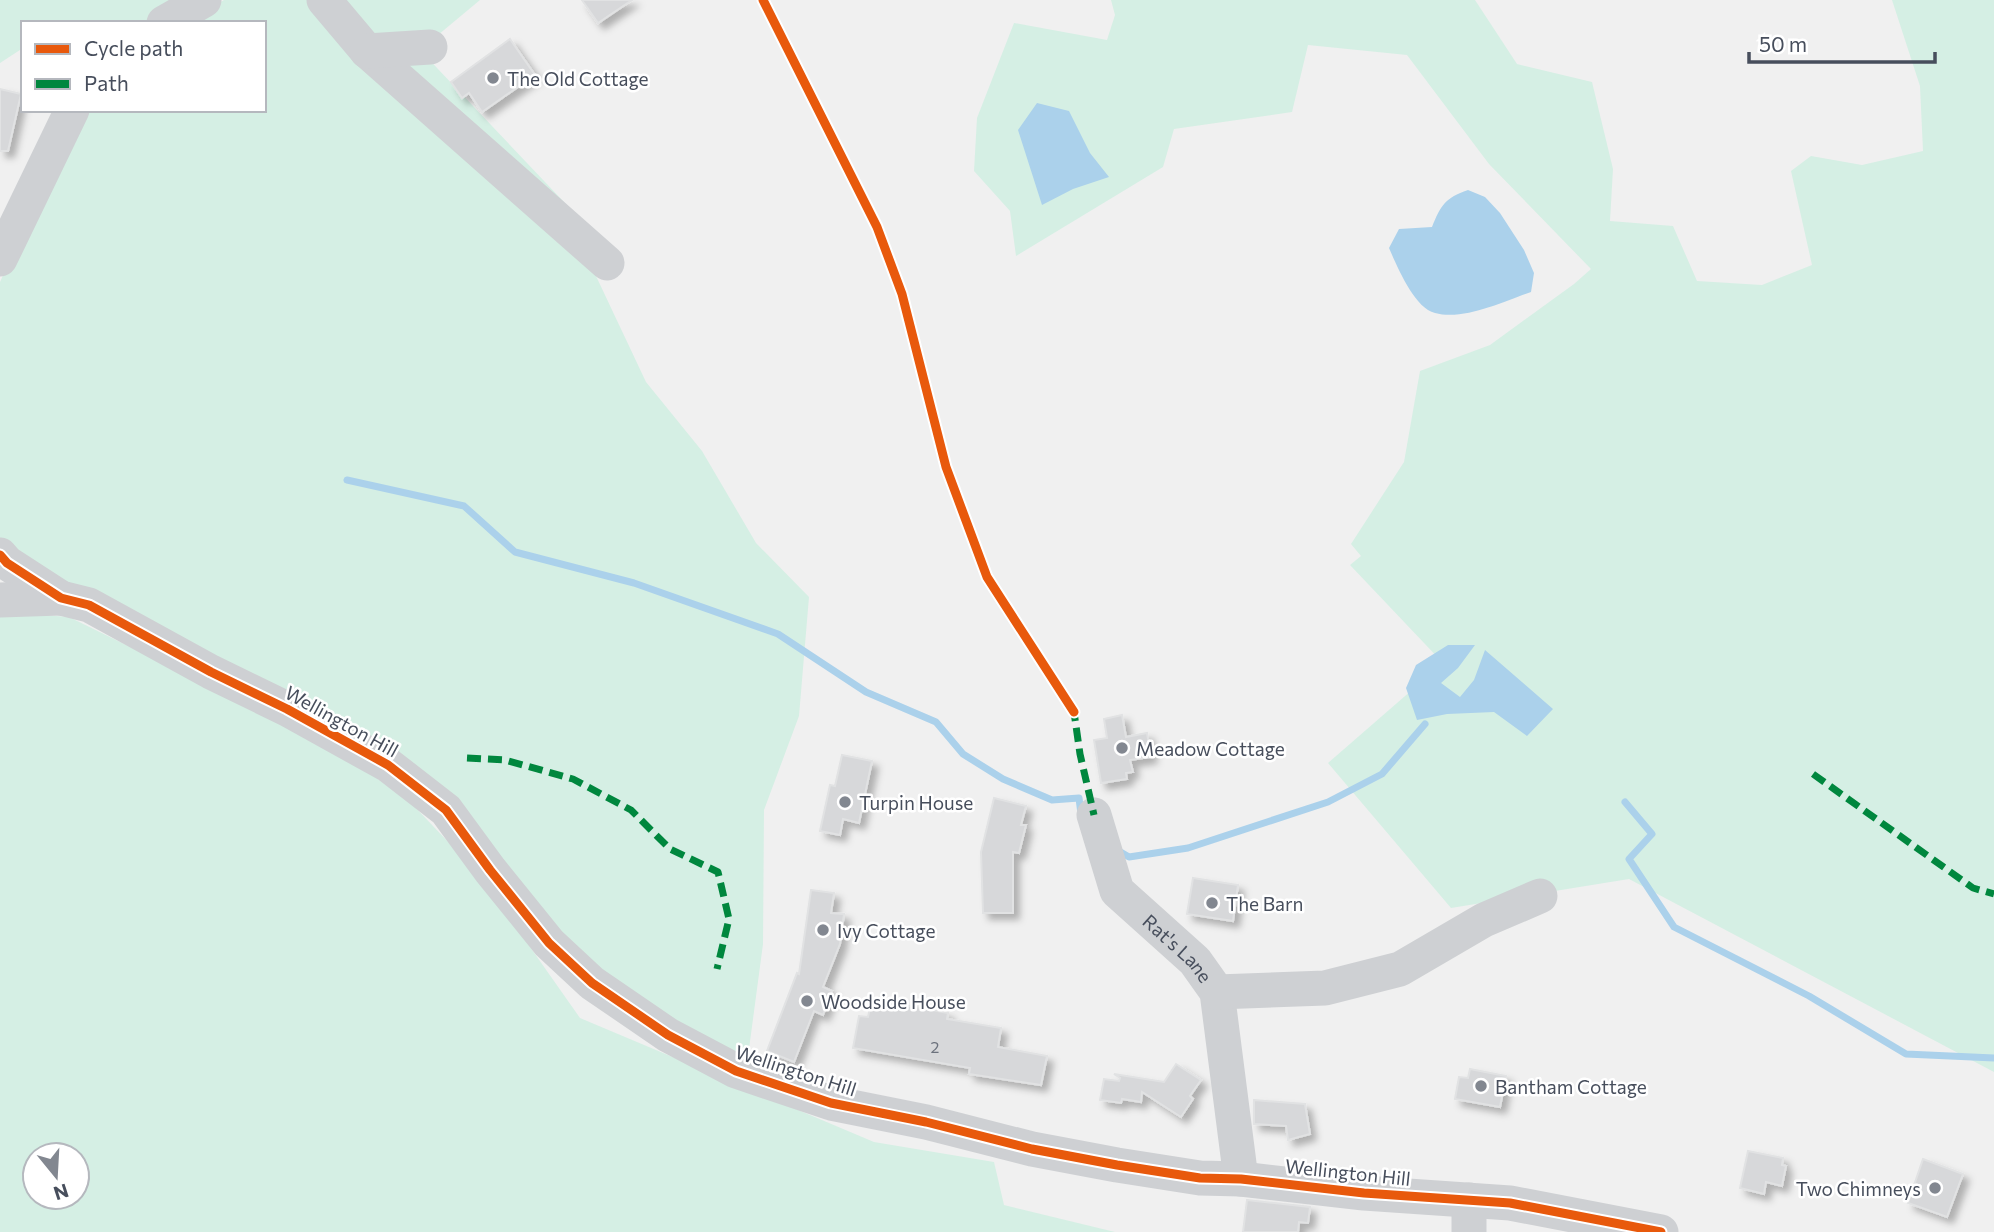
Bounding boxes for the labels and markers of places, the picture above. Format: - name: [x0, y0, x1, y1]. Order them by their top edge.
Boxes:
- place label: The Old Cottage: [507, 67, 649, 90]
- marker: The Old Cottage: [485, 70, 501, 86]
- place label: Meadow Cottage: [1136, 737, 1285, 760]
- marker: Meadow Cottage: [1114, 740, 1130, 756]
- place label: Turpin House: [859, 791, 973, 814]
- marker: Turpin House: [837, 794, 853, 810]
- place label: The Barn: [1226, 892, 1303, 915]
- marker: The Barn: [1204, 895, 1220, 911]
- place label: Ivy Cottage: [837, 919, 935, 942]
- marker: Ivy Cottage: [815, 922, 831, 938]
- place label: Woodside House: [821, 990, 966, 1013]
- marker: Woodside House: [799, 993, 815, 1009]
- place label: Bantham Cottage: [1495, 1075, 1647, 1098]
- marker: Bantham Cottage: [1473, 1078, 1489, 1094]
- place label: Two Chimneys: [1796, 1177, 1921, 1200]
- marker: Two Chimneys: [1927, 1180, 1943, 1196]

